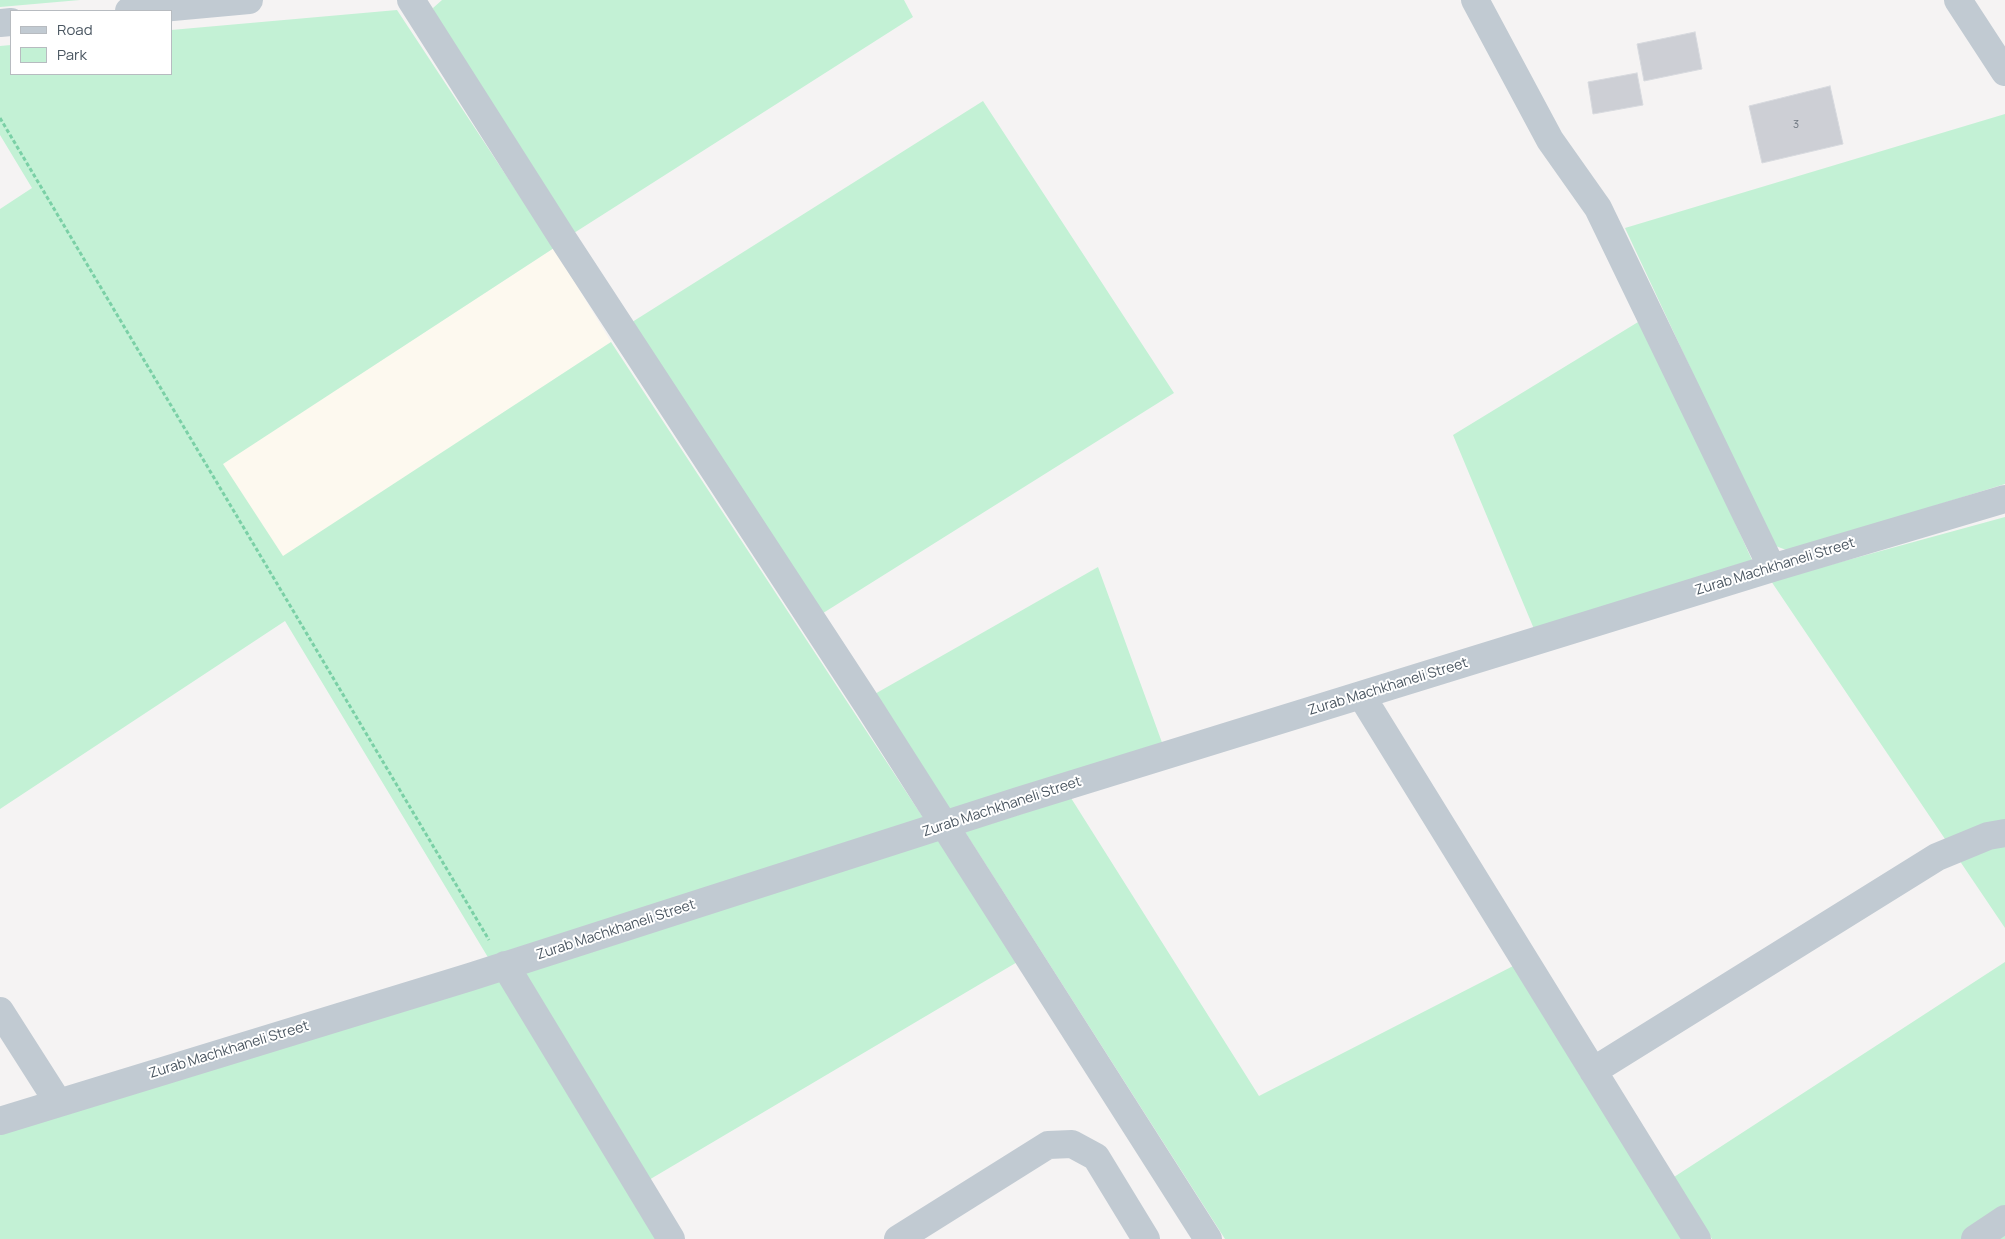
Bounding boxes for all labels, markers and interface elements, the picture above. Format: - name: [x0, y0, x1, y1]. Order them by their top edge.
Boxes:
- legend: [10, 10, 172, 75]
- text: Road: [57, 19, 93, 40]
- text: Park: [57, 44, 87, 65]
- house number: 3: [1793, 118, 1799, 132]
- street label: Zurab Machkhaneli Street: [1693, 535, 1857, 599]
- street label: Zurab Machkhaneli Street: [1306, 655, 1470, 719]
- street label: Zurab Machkhaneli Street: [920, 773, 1084, 841]
- street label: Zurab Machkhaneli Street: [534, 896, 698, 964]
- street label: Zurab Machkhaneli Street: [147, 1018, 311, 1082]

